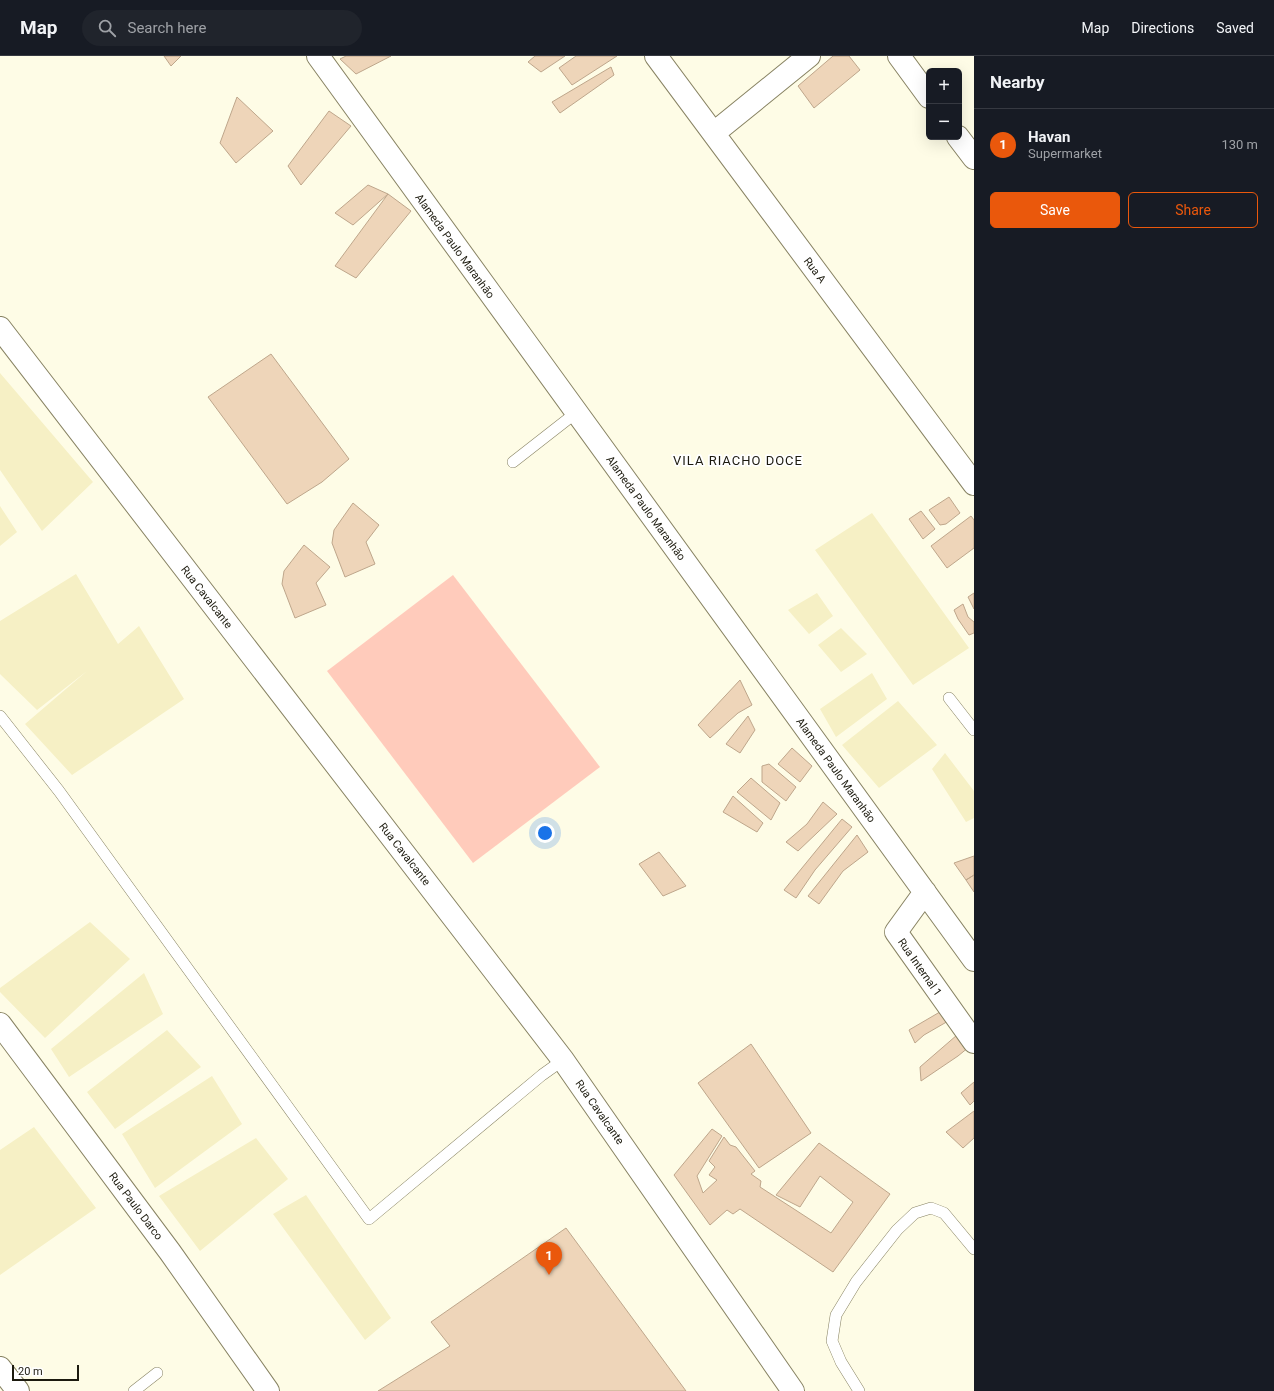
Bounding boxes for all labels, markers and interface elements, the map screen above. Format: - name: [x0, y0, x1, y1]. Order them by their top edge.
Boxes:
- search box: [82, 10, 362, 46]
- text: Map: [20, 16, 58, 39]
- icon: search: [96, 17, 118, 39]
- text: Search here: [128, 19, 206, 37]
- text: Map: [1082, 20, 1109, 36]
- text: Directions: [1131, 20, 1194, 36]
- text: Saved: [1216, 20, 1254, 36]
- map controls: [926, 68, 962, 140]
- button: +: [926, 68, 962, 104]
- text: Nearby: [990, 72, 1045, 92]
- button: −: [926, 104, 962, 140]
- text: Havan: [1028, 128, 1070, 146]
- text: 1: [999, 137, 1007, 152]
- text: 130 m: [1221, 137, 1258, 152]
- text: Supermarket: [1028, 146, 1102, 161]
- street label: Alameda Paulo Maranhão: [412, 191, 497, 301]
- button: Save: [990, 192, 1120, 228]
- button: Share: [1128, 192, 1258, 228]
- street label: Rua A: [801, 255, 829, 286]
- street label: Alameda Paulo Maranhão: [603, 453, 688, 563]
- district label: VILA RIACHO DOCE: [673, 453, 803, 468]
- street label: Rua Cavalcante: [178, 563, 235, 631]
- street label: Alameda Paulo Maranhão: [793, 715, 878, 825]
- street label: Rua Cavalcante: [376, 820, 433, 888]
- your location: [535, 823, 555, 843]
- street label: Rua Internal 1: [895, 936, 944, 999]
- street label: Rua Cavalcante: [573, 1078, 627, 1147]
- street label: Rua Paulo Darco: [106, 1170, 165, 1243]
- pin: 1: [536, 1242, 562, 1275]
- scale bar: [12, 1363, 79, 1382]
- text: 20 m: [18, 1365, 43, 1378]

